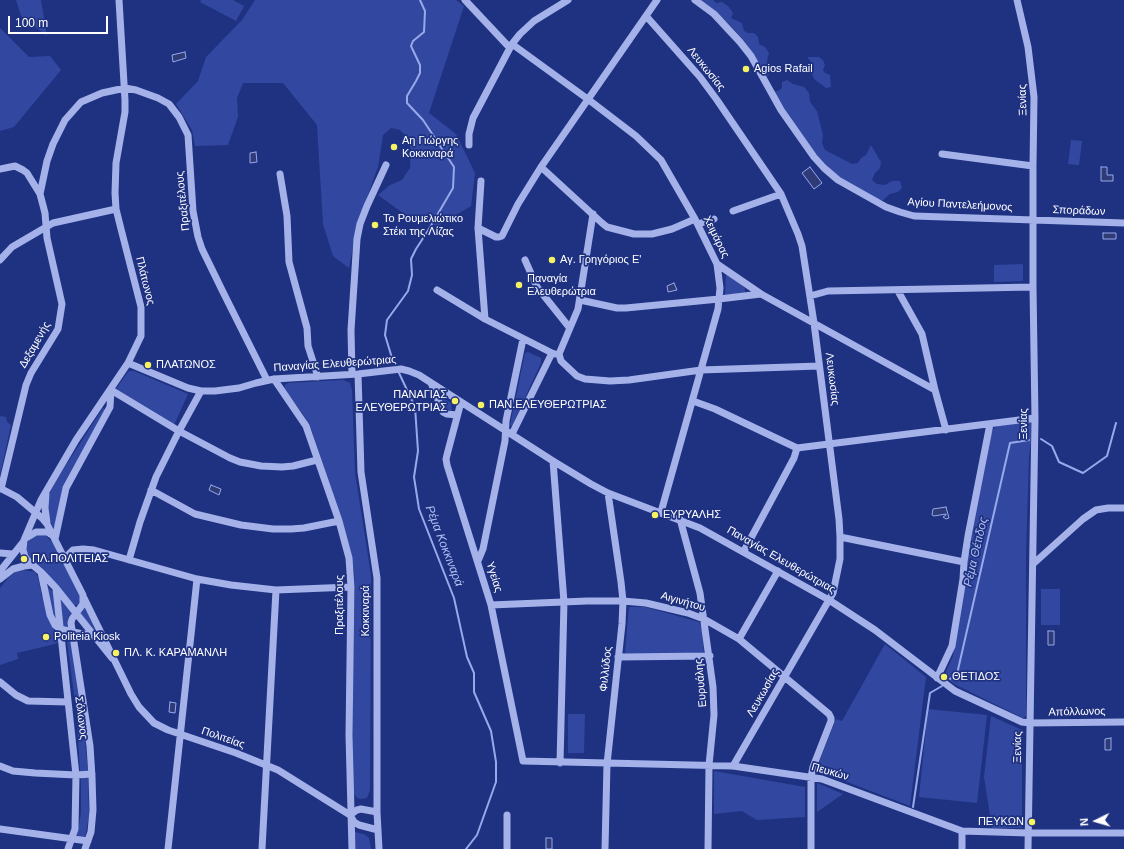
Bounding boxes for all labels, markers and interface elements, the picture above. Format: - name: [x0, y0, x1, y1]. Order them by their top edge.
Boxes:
- scale bar: [10, 8, 110, 34]
- text: 100 m: [15, 16, 48, 30]
- street label: Λευκωσίας: [684, 44, 728, 94]
- place label: Agios Rafail: [754, 62, 813, 76]
- marker: Agios Rafail: [741, 64, 751, 74]
- street label: Ξενίας: [1016, 84, 1030, 116]
- place label: Αη Γιώργης Κοκκιναρά: [402, 134, 458, 160]
- marker: Αη Γιώργης Κοκκιναρά: [389, 142, 399, 152]
- street label: Πραξιτέλους: [173, 171, 193, 231]
- street label: Αγίου Παντελεήμονος: [907, 196, 1013, 214]
- street label: Σποράδων: [1052, 203, 1106, 219]
- place label: Το Ρουμελιώτικο Στέκι της Λίζας: [383, 212, 463, 238]
- street label: Χειμάρας: [700, 214, 732, 260]
- marker: Το Ρουμελιώτικο Στέκι της Λίζας: [370, 220, 380, 230]
- place label: Αγ. Γρηγόριος Ε': [560, 253, 641, 267]
- street label: Πλάτωνος: [133, 255, 157, 307]
- marker: Αγ. Γρηγόριος Ε': [547, 255, 557, 265]
- place label: Παναγία Ελευθερώτρια: [527, 272, 596, 298]
- marker: Παναγία Ελευθερώτρια: [514, 280, 524, 290]
- street label: Δεξαμενής: [16, 319, 54, 371]
- street label: Λευκωσίας: [822, 352, 842, 406]
- street label: Παναγίας Ελευθερώτριας: [273, 353, 397, 375]
- place label: ΠΛΑΤΩΝΟΣ: [156, 358, 216, 372]
- marker: ΠΛΑΤΩΝΟΣ: [143, 360, 153, 370]
- place label: ΠΑΝΑΓΙΑΣ ΕΛΕΥΘΕΡΩΤΡΙΑΣ: [356, 388, 447, 414]
- marker: ΠΑΝΑΓΙΑΣ ΕΛΕΥΘΕΡΩΤΡΙΑΣ: [450, 396, 460, 406]
- place label: ΠΑΝ.ΕΛΕΥΘΕΡΩΤΡΙΑΣ: [489, 398, 607, 412]
- marker: ΠΑΝ.ΕΛΕΥΘΕΡΩΤΡΙΑΣ: [476, 400, 486, 410]
- street label: Ξενίας: [1017, 408, 1031, 440]
- water label: Ρέμα Κοκκιναρά: [422, 503, 466, 589]
- place label: ΕΥΡΥΑΛΗΣ: [663, 508, 721, 522]
- marker: ΕΥΡΥΑΛΗΣ: [650, 510, 660, 520]
- water label: Ρέμα Θέτιδος: [961, 516, 991, 588]
- street label: Παναγίας Ελευθερώτριας: [724, 524, 838, 596]
- place label: ΠΛ.ΠΟΛΙΤΕΙΑΣ: [32, 552, 108, 566]
- marker: ΠΛ.ΠΟΛΙΤΕΙΑΣ: [19, 554, 29, 564]
- street label: Υγείας: [483, 560, 505, 594]
- street label: Πραξιτέλους: [333, 575, 347, 635]
- street label: Κοκκιναρά: [359, 585, 373, 637]
- street label: Αιγινήτου: [659, 589, 707, 615]
- place label: Politeia Kiosk: [54, 630, 120, 644]
- marker: Politeia Kiosk: [41, 632, 51, 642]
- place label: ΠΛ. Κ. ΚΑΡΑΜΑΝΛΗ: [124, 646, 227, 660]
- street label: Φιλλύδος: [597, 646, 615, 692]
- marker: ΠΛ. Κ. ΚΑΡΑΜΑΝΛΗ: [111, 648, 121, 658]
- street label: Ευρυάλης: [692, 658, 710, 708]
- street label: Λευκωσίας: [744, 667, 782, 719]
- place label: ΘΕΤΙΔΟΣ: [952, 670, 1000, 684]
- marker: ΘΕΤΙΔΟΣ: [939, 672, 949, 682]
- street label: Σόλωνος: [72, 696, 90, 740]
- street label: Απόλλωνος: [1048, 705, 1106, 719]
- street label: Πολιτείας: [200, 724, 246, 752]
- street label: Ξενίας: [1011, 731, 1025, 763]
- street label: Πευκών: [810, 760, 850, 784]
- north arrow: [1076, 801, 1116, 841]
- place label: ΠΕΥΚΩΝ: [978, 815, 1024, 829]
- marker: ΠΕΥΚΩΝ: [1027, 817, 1037, 827]
- text: N: [1078, 818, 1090, 827]

